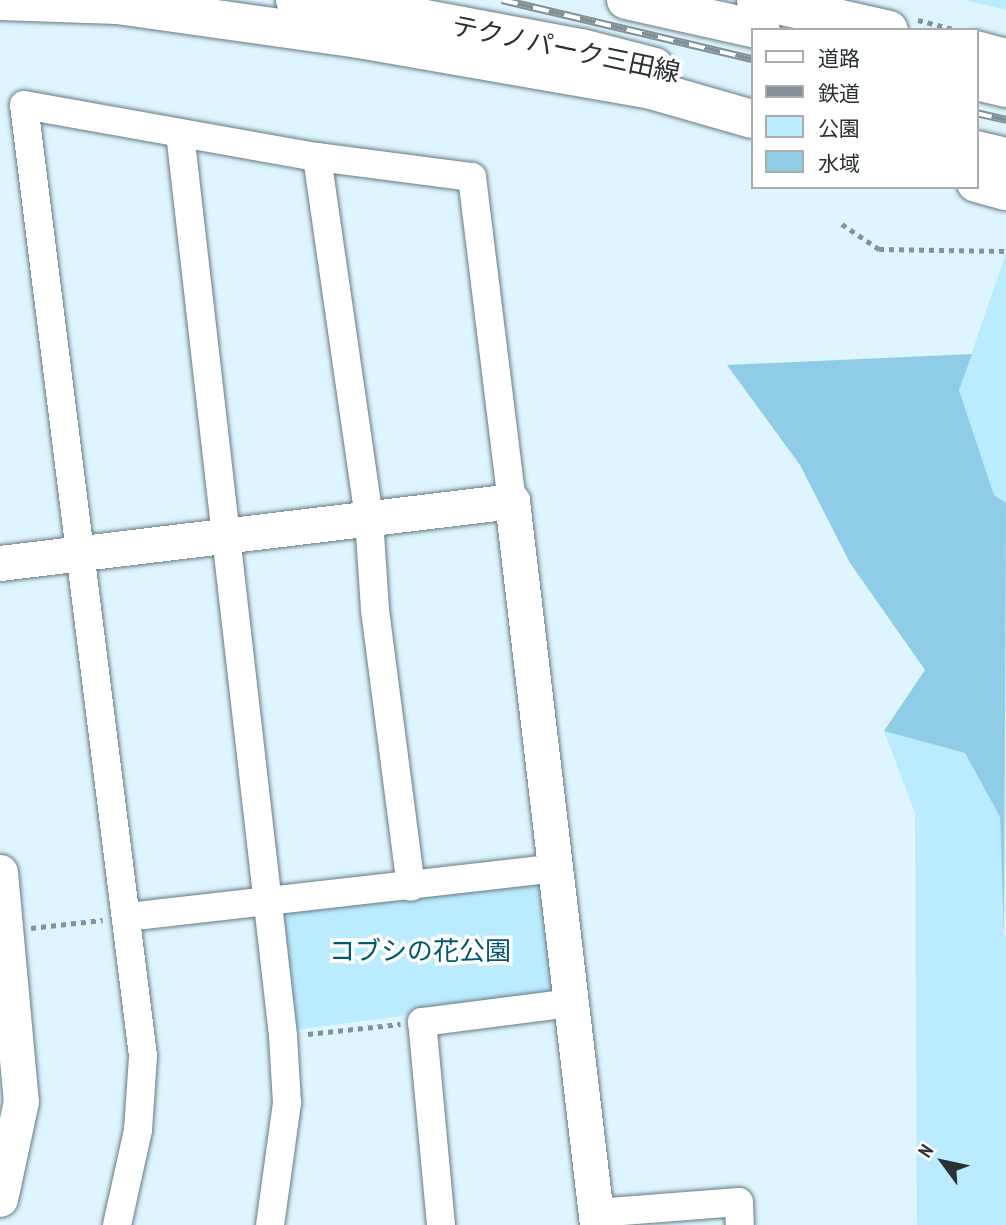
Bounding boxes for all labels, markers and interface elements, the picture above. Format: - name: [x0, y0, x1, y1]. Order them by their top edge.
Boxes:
- street label: テクノパーク三田線: [448, 9, 684, 89]
- legend: [750, 28, 978, 189]
- text: 道路: [818, 45, 860, 72]
- text: 鉄道: [818, 80, 860, 107]
- text: 公園: [818, 115, 860, 142]
- text: 水域: [818, 150, 860, 177]
- park label: コブシの花公園: [329, 935, 511, 967]
- north arrow: [908, 1127, 978, 1197]
- text: N: [913, 1140, 938, 1161]

